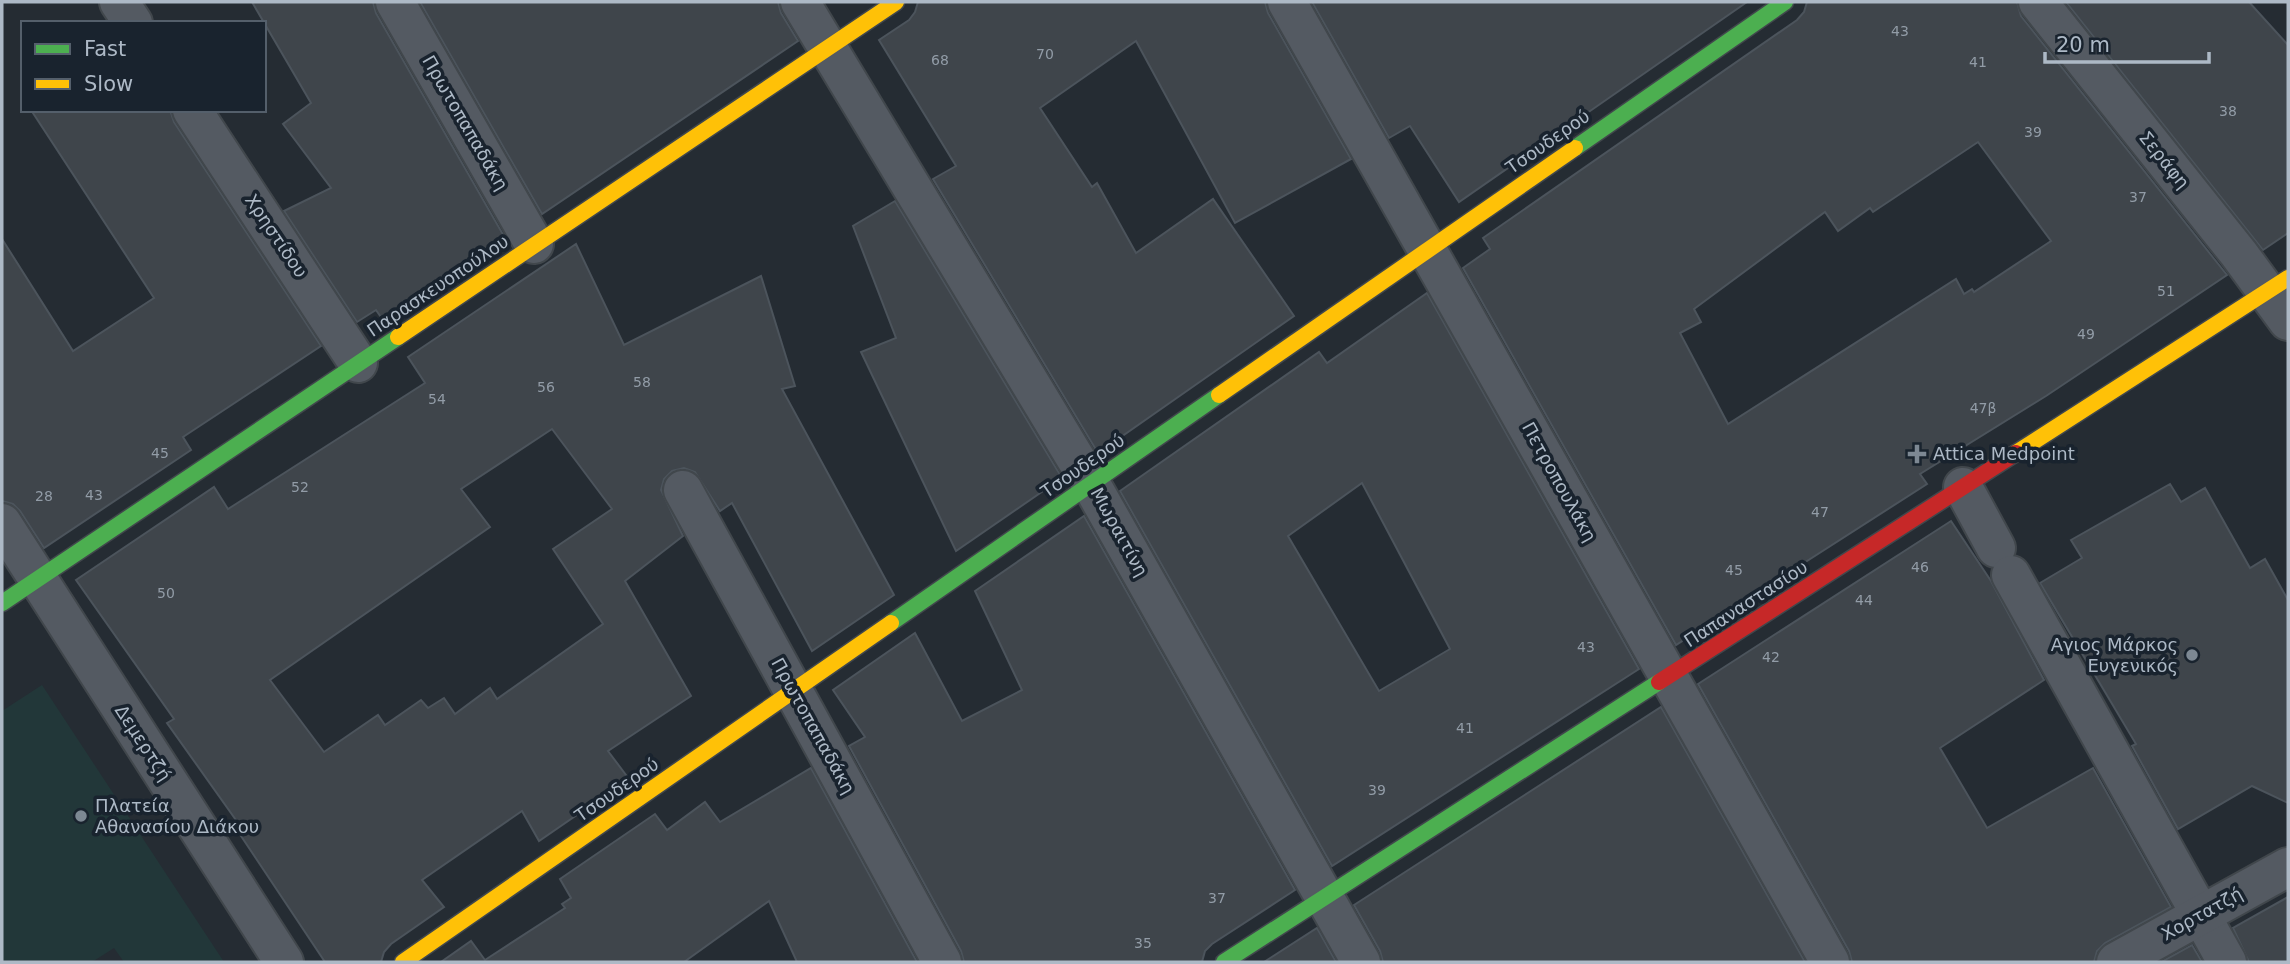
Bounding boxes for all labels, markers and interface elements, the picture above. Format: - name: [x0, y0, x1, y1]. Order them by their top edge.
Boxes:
- legend: [21, 21, 266, 112]
- scale bar: [2045, 21, 2210, 65]
- house number: 43: [1891, 23, 1909, 39]
- text: 20 m: [2056, 33, 2110, 57]
- text: Fast: [84, 37, 126, 61]
- house number: 70: [1036, 46, 1054, 62]
- street label: Πρωτοπαπαδάκη: [418, 52, 513, 194]
- house number: 68: [931, 52, 949, 68]
- house number: 41: [1969, 54, 1987, 70]
- text: Slow: [84, 72, 133, 96]
- house number: 38: [2219, 103, 2237, 119]
- street label: Τσουδερού: [1501, 105, 1594, 179]
- house number: 39: [2024, 124, 2042, 140]
- street label: Σεράφη: [2135, 127, 2194, 193]
- house number: 37: [2129, 189, 2147, 205]
- street label: Χρηστίδου: [241, 190, 312, 281]
- street label: Παρασκευοπούλου: [363, 230, 512, 341]
- house number: 51: [2157, 283, 2175, 299]
- house number: 49: [2077, 326, 2095, 342]
- house number: 58: [633, 374, 651, 390]
- house number: 56: [537, 379, 555, 395]
- house number: 54: [428, 391, 446, 407]
- house number: 47β: [1970, 400, 1996, 416]
- street label: Πετροπουλάκη: [1518, 418, 1601, 545]
- street label: Τσουδερού: [1036, 429, 1129, 503]
- place label: Attica Medpoint: [1933, 443, 2075, 464]
- marker: Attica Medpoint: [1907, 444, 1927, 464]
- house number: 45: [151, 445, 169, 461]
- house number: 52: [291, 479, 309, 495]
- street label: Μωραιτίνη: [1086, 484, 1152, 580]
- house number: 43: [85, 487, 103, 503]
- house number: 28: [35, 488, 53, 504]
- house number: 47: [1811, 504, 1829, 520]
- street label: Παπαναστασίου: [1680, 556, 1811, 651]
- house number: 46: [1911, 559, 1929, 575]
- house number: 45: [1725, 562, 1743, 578]
- house number: 50: [157, 585, 175, 601]
- house number: 44: [1855, 592, 1873, 608]
- place label: Αγιος Μάρκος Ευγενικός: [2051, 634, 2178, 676]
- house number: 43: [1577, 639, 1595, 655]
- marker: Αγιος Μάρκος Ευγενικός: [2184, 647, 2200, 663]
- house number: 42: [1762, 649, 1780, 665]
- street label: Πρωτοπαπαδάκη: [767, 654, 860, 797]
- street label: Δεμερτζή: [111, 701, 176, 785]
- house number: 41: [1456, 720, 1474, 736]
- street label: Τσουδερού: [570, 753, 663, 827]
- house number: 39: [1368, 782, 1386, 798]
- place label: Πλατεία Αθανασίου Διάκου: [95, 795, 259, 837]
- marker: Πλατεία Αθανασίου Διάκου: [73, 808, 89, 824]
- street label: Χορτατζή: [2158, 883, 2246, 944]
- house number: 37: [1208, 890, 1226, 906]
- house number: 35: [1134, 935, 1152, 951]

